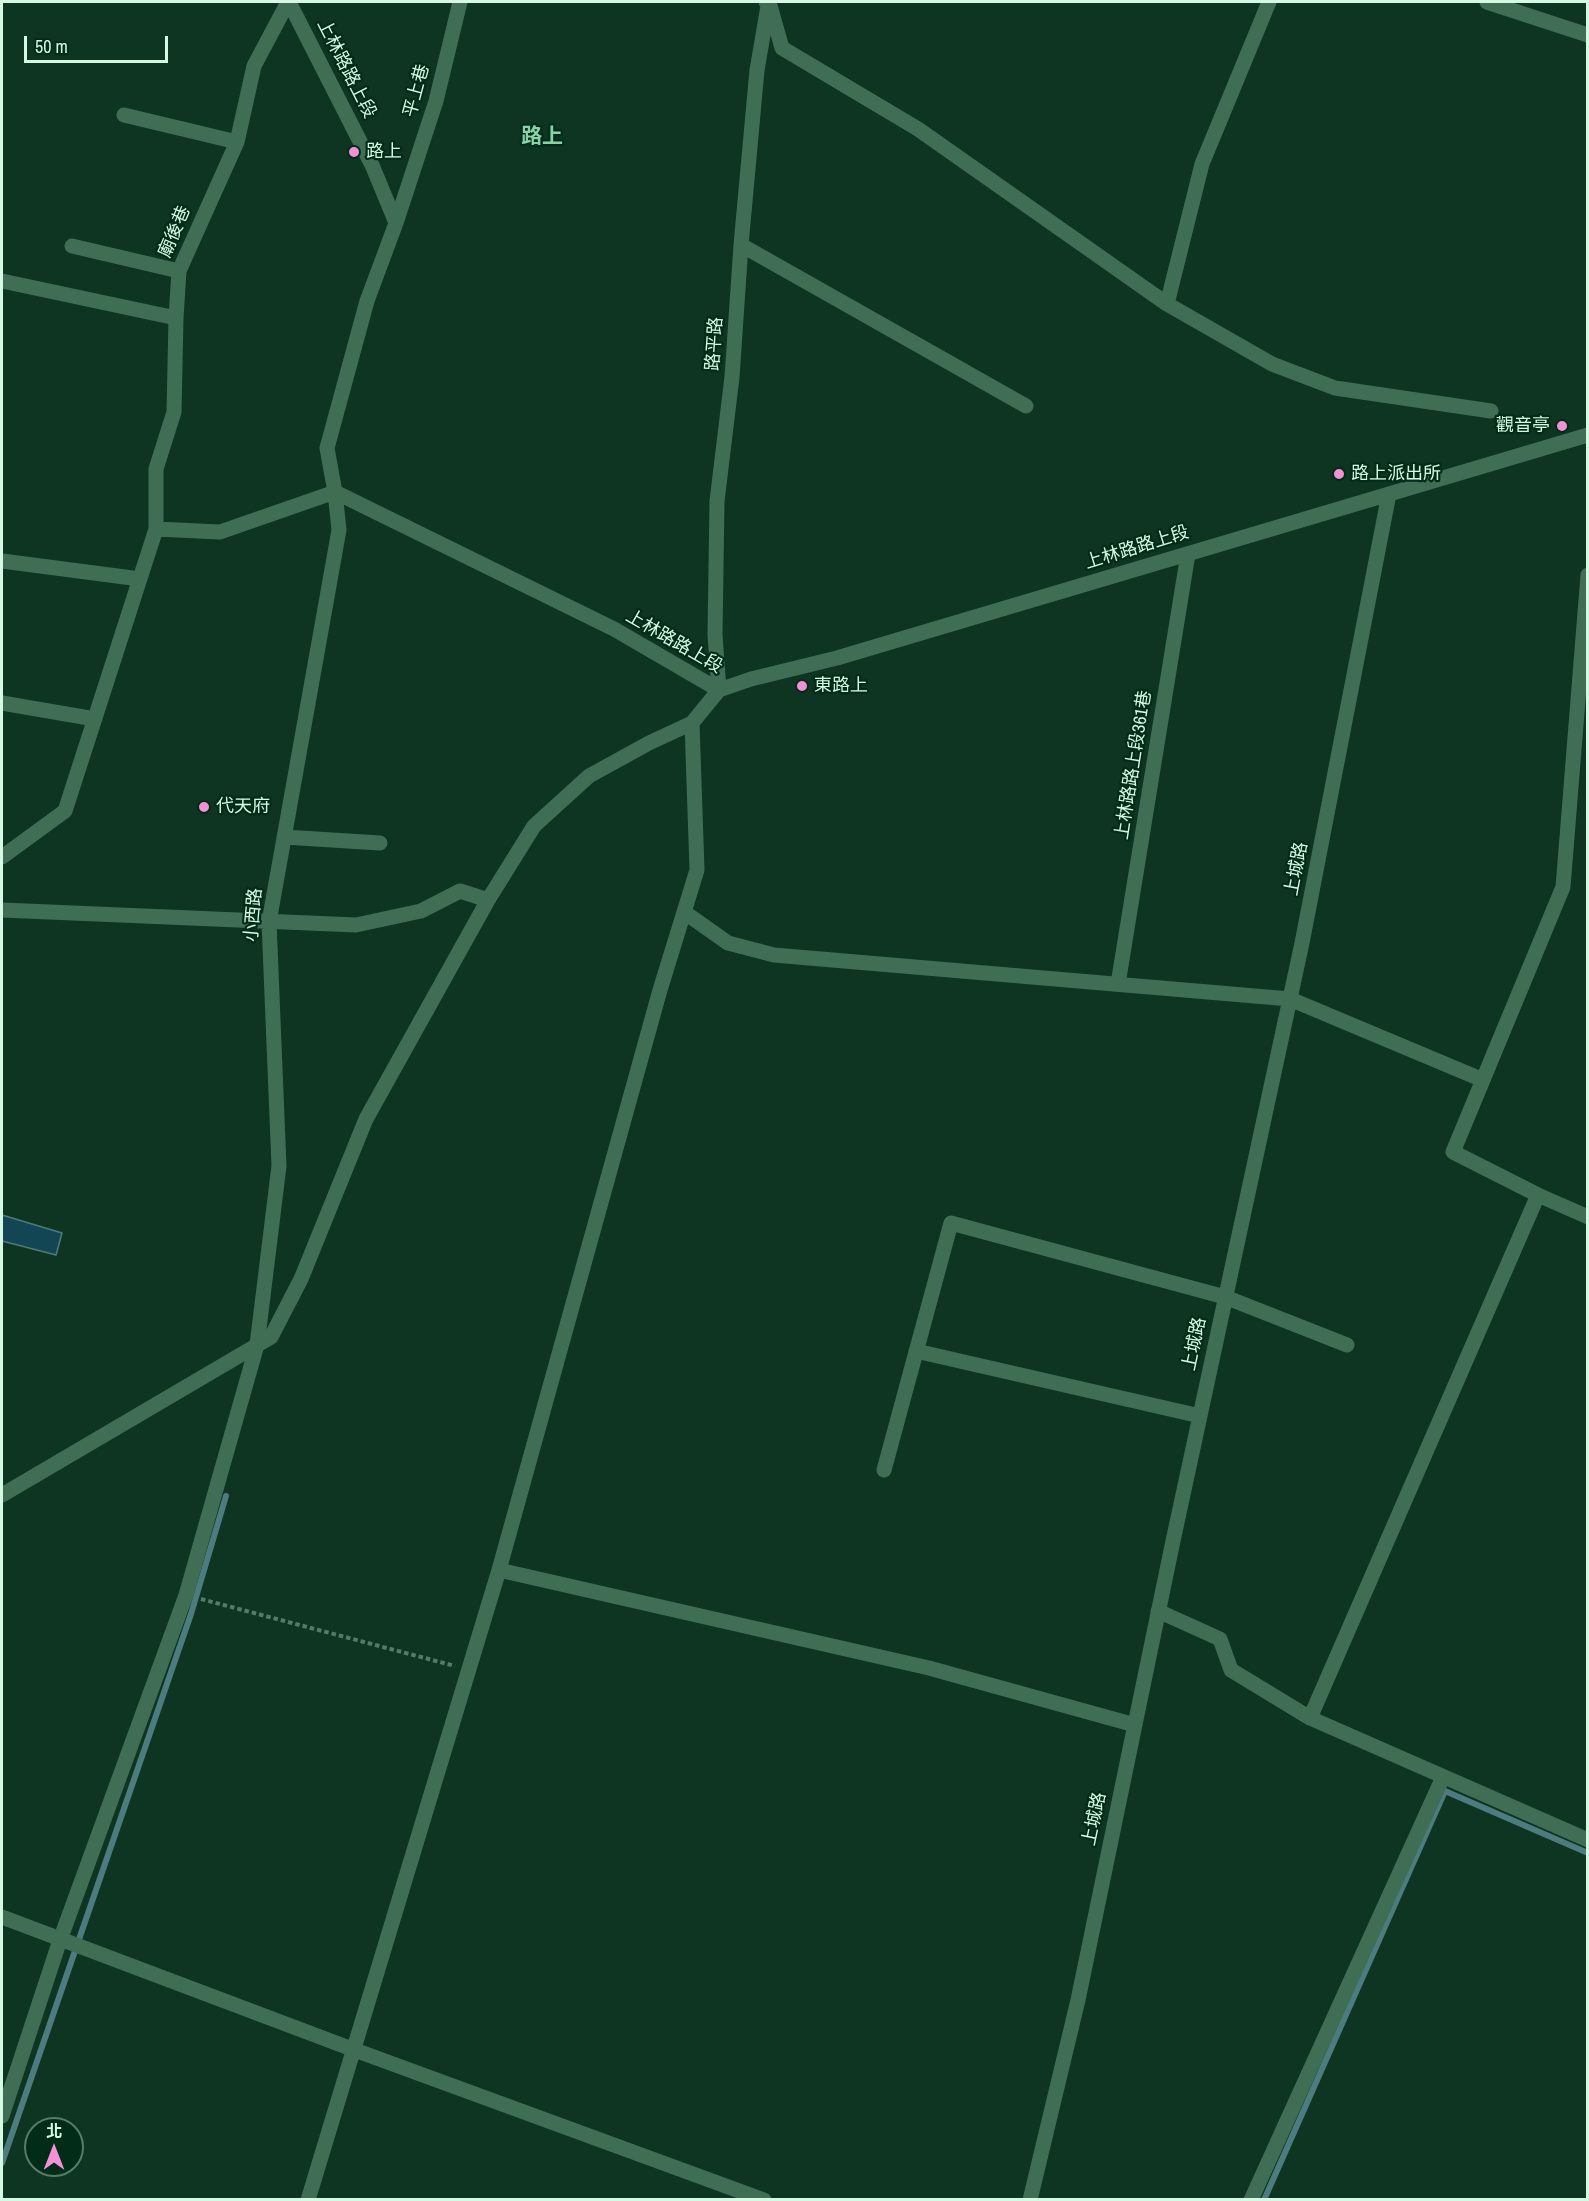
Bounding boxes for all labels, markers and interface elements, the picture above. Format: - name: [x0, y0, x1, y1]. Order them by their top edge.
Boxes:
- street label: 上林路路上段: [312, 16, 380, 122]
- scale bar: [27, 24, 171, 62]
- text: 50 m: [35, 34, 68, 59]
- street label: 平上巷: [400, 62, 434, 120]
- district label: 路上: [521, 124, 563, 150]
- place label: 路上: [366, 141, 402, 163]
- marker: 路上: [347, 145, 361, 159]
- street label: 廟後巷: [155, 203, 195, 261]
- street label: 路平路: [702, 316, 728, 372]
- place label: 觀音亭: [1496, 415, 1550, 437]
- marker: 觀音亭: [1555, 419, 1569, 433]
- place label: 路上派出所: [1351, 463, 1441, 485]
- marker: 路上派出所: [1332, 467, 1346, 481]
- street label: 上林路路上段: [1082, 522, 1192, 574]
- street label: 上林路路上段: [622, 606, 726, 678]
- place label: 東路上: [814, 675, 868, 697]
- marker: 東路上: [795, 679, 809, 693]
- street label: 上林路路上段361巷: [1112, 689, 1156, 841]
- place label: 代天府: [216, 796, 270, 818]
- marker: 代天府: [197, 800, 211, 814]
- street label: 上城路: [1281, 840, 1313, 898]
- street label: 小西路: [241, 887, 267, 943]
- street label: 上城路: [1179, 1315, 1211, 1373]
- street label: 上城路: [1079, 1790, 1111, 1848]
- north arrow: [24, 2117, 84, 2177]
- text: 北: [46, 2120, 62, 2142]

